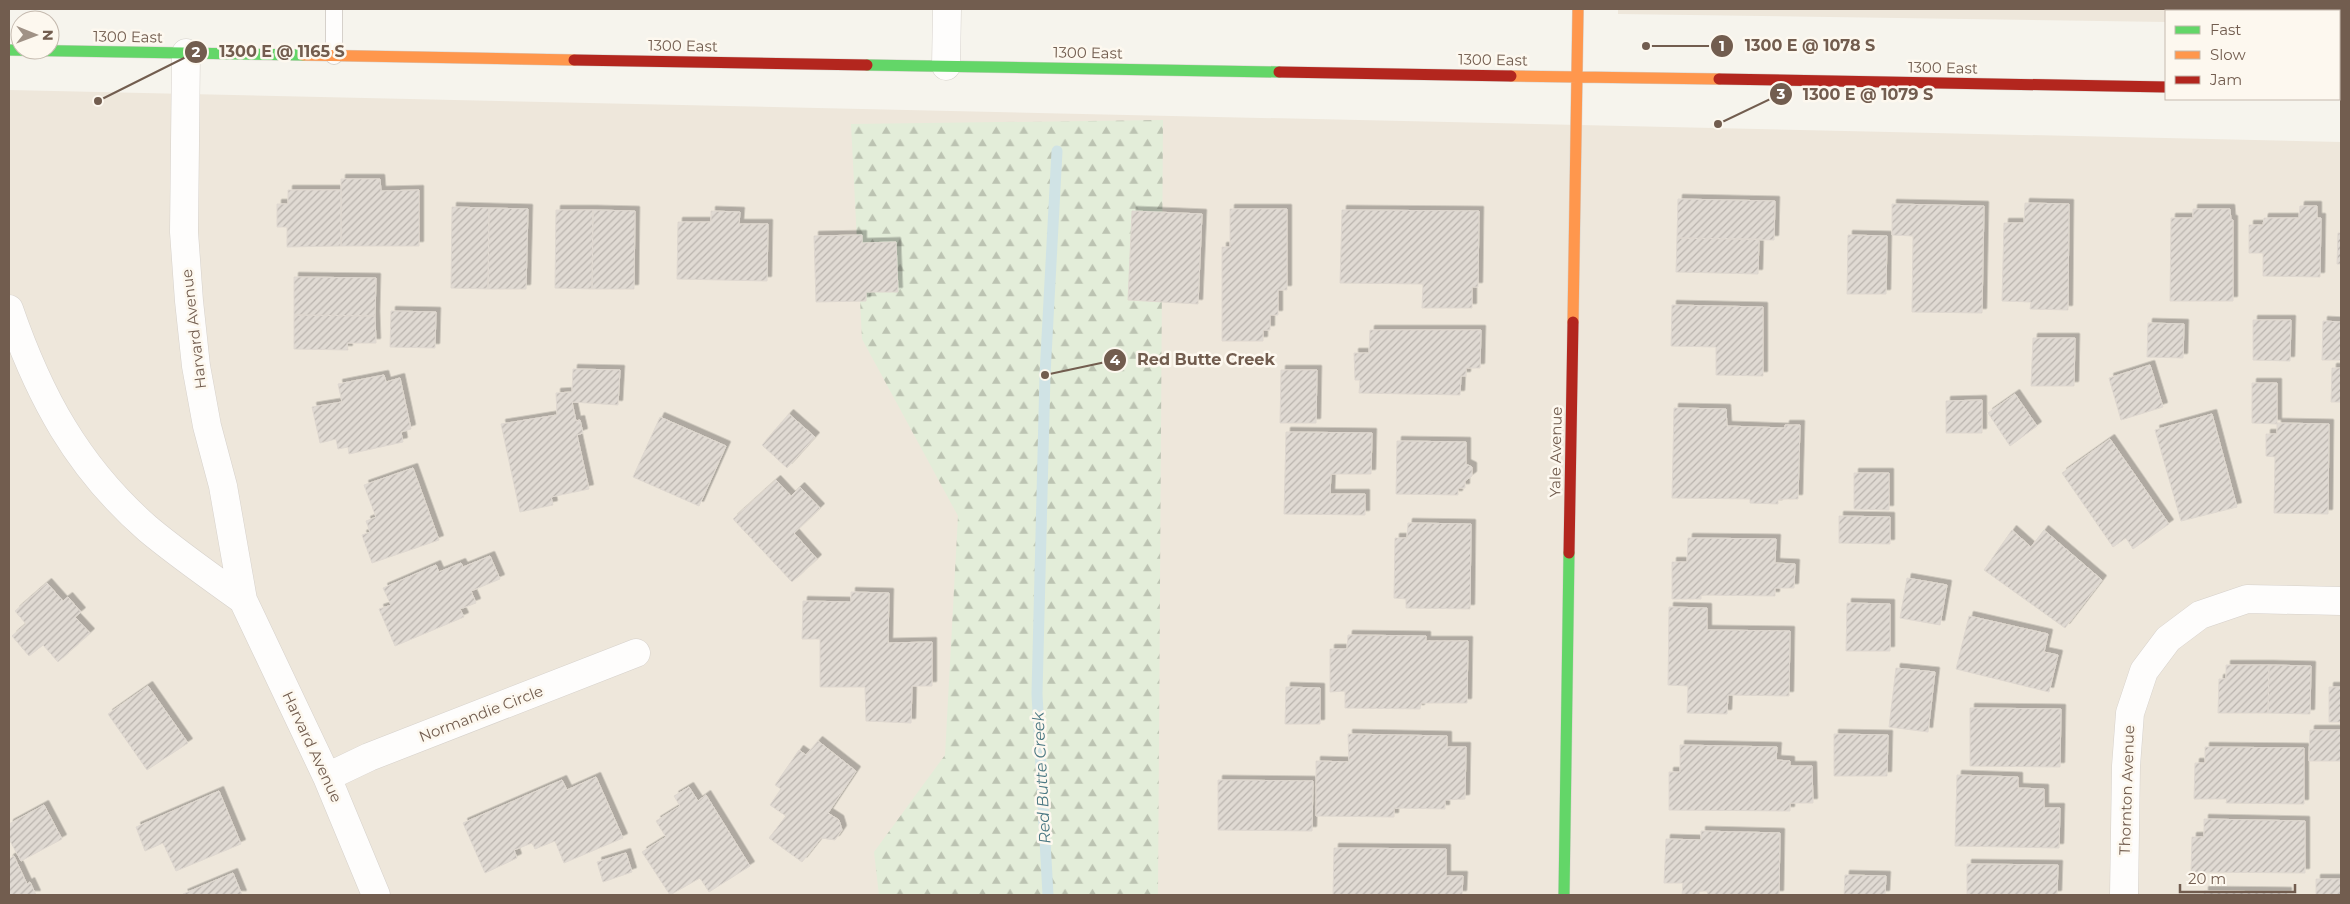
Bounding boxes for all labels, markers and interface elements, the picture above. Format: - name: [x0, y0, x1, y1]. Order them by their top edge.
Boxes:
- north arrow: [10, 10, 60, 60]
- legend: [2165, 10, 2340, 100]
- text: Fast: [2210, 20, 2241, 39]
- street label: 1300 East: [93, 26, 163, 47]
- text: N: [39, 29, 57, 41]
- callout: 1300 E @ 1078 S: [1710, 30, 1885, 61]
- street label: 1300 East: [648, 35, 718, 56]
- callout: 1300 E @ 1165 S: [184, 36, 354, 67]
- text: 1: [1719, 36, 1725, 55]
- text: 1300 E @ 1078 S: [1745, 36, 1875, 55]
- text: 2: [192, 42, 201, 61]
- text: 1300 E @ 1165 S: [219, 42, 345, 61]
- street label: 1300 East: [1053, 42, 1123, 63]
- text: Slow: [2210, 45, 2246, 64]
- street label: 1300 East: [1458, 49, 1528, 70]
- street label: 1300 East: [1908, 57, 1978, 78]
- text: Jam: [2209, 70, 2242, 89]
- callout: 1300 E @ 1079 S: [1768, 78, 1943, 109]
- text: 3: [1776, 84, 1786, 103]
- text: 1300 E @ 1079 S: [1803, 85, 1933, 104]
- street label: Harvard Avenue: [177, 268, 210, 390]
- callout: Red Butte Creek: [1102, 344, 1285, 375]
- text: 4: [1110, 350, 1121, 369]
- text: Red Butte Creek: [1137, 350, 1275, 369]
- street label: Yale Avenue: [1545, 406, 1566, 498]
- street label: Normandie Circle: [416, 681, 546, 746]
- street label: Harvard Avenue: [278, 688, 347, 805]
- water label: Red Butte Creek: [1028, 710, 1054, 844]
- street label: Thornton Avenue: [2115, 725, 2138, 855]
- scale bar: [2180, 862, 2295, 894]
- text: 20 m: [2188, 869, 2226, 888]

